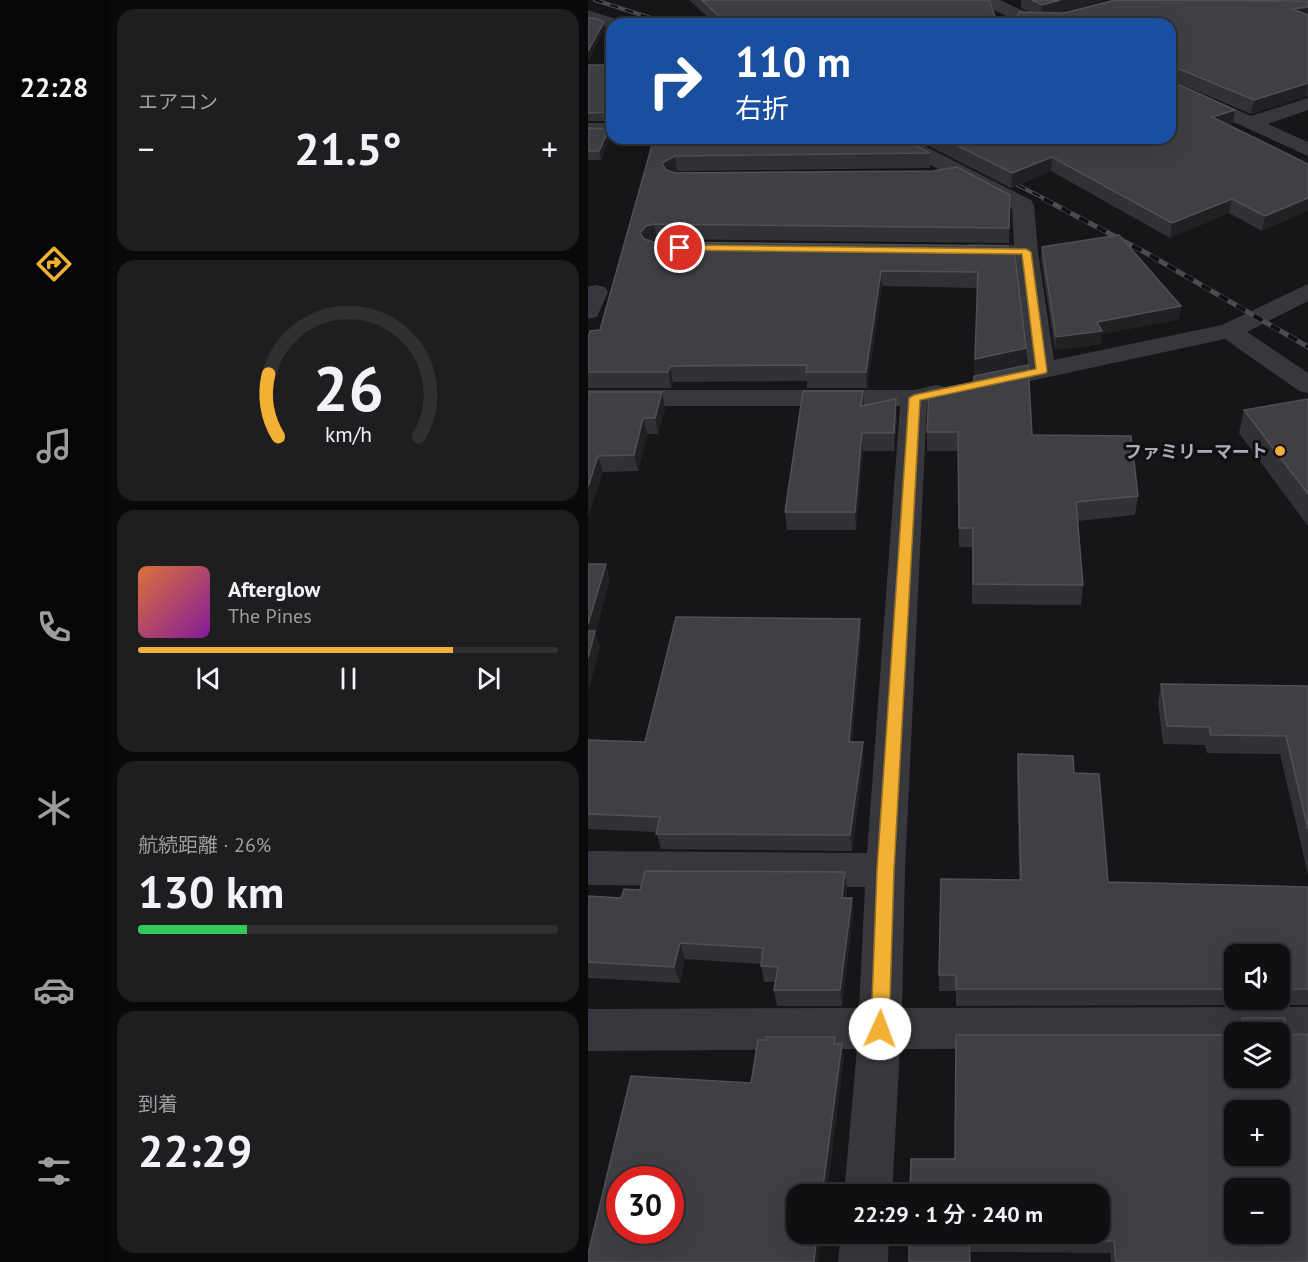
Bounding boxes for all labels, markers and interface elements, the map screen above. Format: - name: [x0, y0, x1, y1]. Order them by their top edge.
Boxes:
- text: 110 m: [735, 34, 851, 89]
- icon: right: [636, 42, 714, 120]
- text: 22:28: [20, 70, 88, 104]
- text: エアコン: [138, 89, 218, 115]
- text: 右折: [735, 91, 789, 125]
- text: 21.5°: [294, 119, 402, 177]
- text: −: [138, 127, 155, 170]
- text: +: [541, 127, 558, 170]
- pin: [654, 222, 705, 273]
- icon: arrive: [663, 231, 696, 264]
- icon: directions: [33, 243, 75, 285]
- text: 26: [313, 348, 383, 429]
- text: km/h: [324, 421, 371, 449]
- icon: music: [33, 425, 75, 467]
- place label: ファミリーマート: [1124, 440, 1268, 463]
- marker: ファミリーマート: [1273, 444, 1287, 458]
- text: Afterglow: [228, 575, 320, 603]
- text: The Pines: [228, 603, 312, 629]
- icon: phone: [33, 606, 75, 648]
- icon: previous: [192, 662, 225, 695]
- icon: pause: [332, 662, 365, 695]
- icon: next: [472, 662, 505, 695]
- icon: climate: [33, 787, 75, 829]
- text: 航続距離 · 26%: [138, 832, 271, 858]
- text: 130 km: [138, 862, 284, 920]
- map controls: [1224, 944, 1290, 1244]
- button: sound: [1224, 944, 1290, 1010]
- icon: car: [33, 969, 75, 1011]
- position arrow: [848, 997, 912, 1061]
- button: layers: [1224, 1022, 1290, 1088]
- text: 到着: [138, 1091, 178, 1117]
- button: +: [1224, 1100, 1290, 1166]
- text: 22:29: [138, 1121, 252, 1179]
- icon: filters: [33, 1150, 75, 1192]
- speed limit sign: 30: [606, 1166, 684, 1244]
- button: −: [1224, 1178, 1290, 1244]
- text: 22:29 · 1 分 · 240 m: [853, 1200, 1043, 1228]

